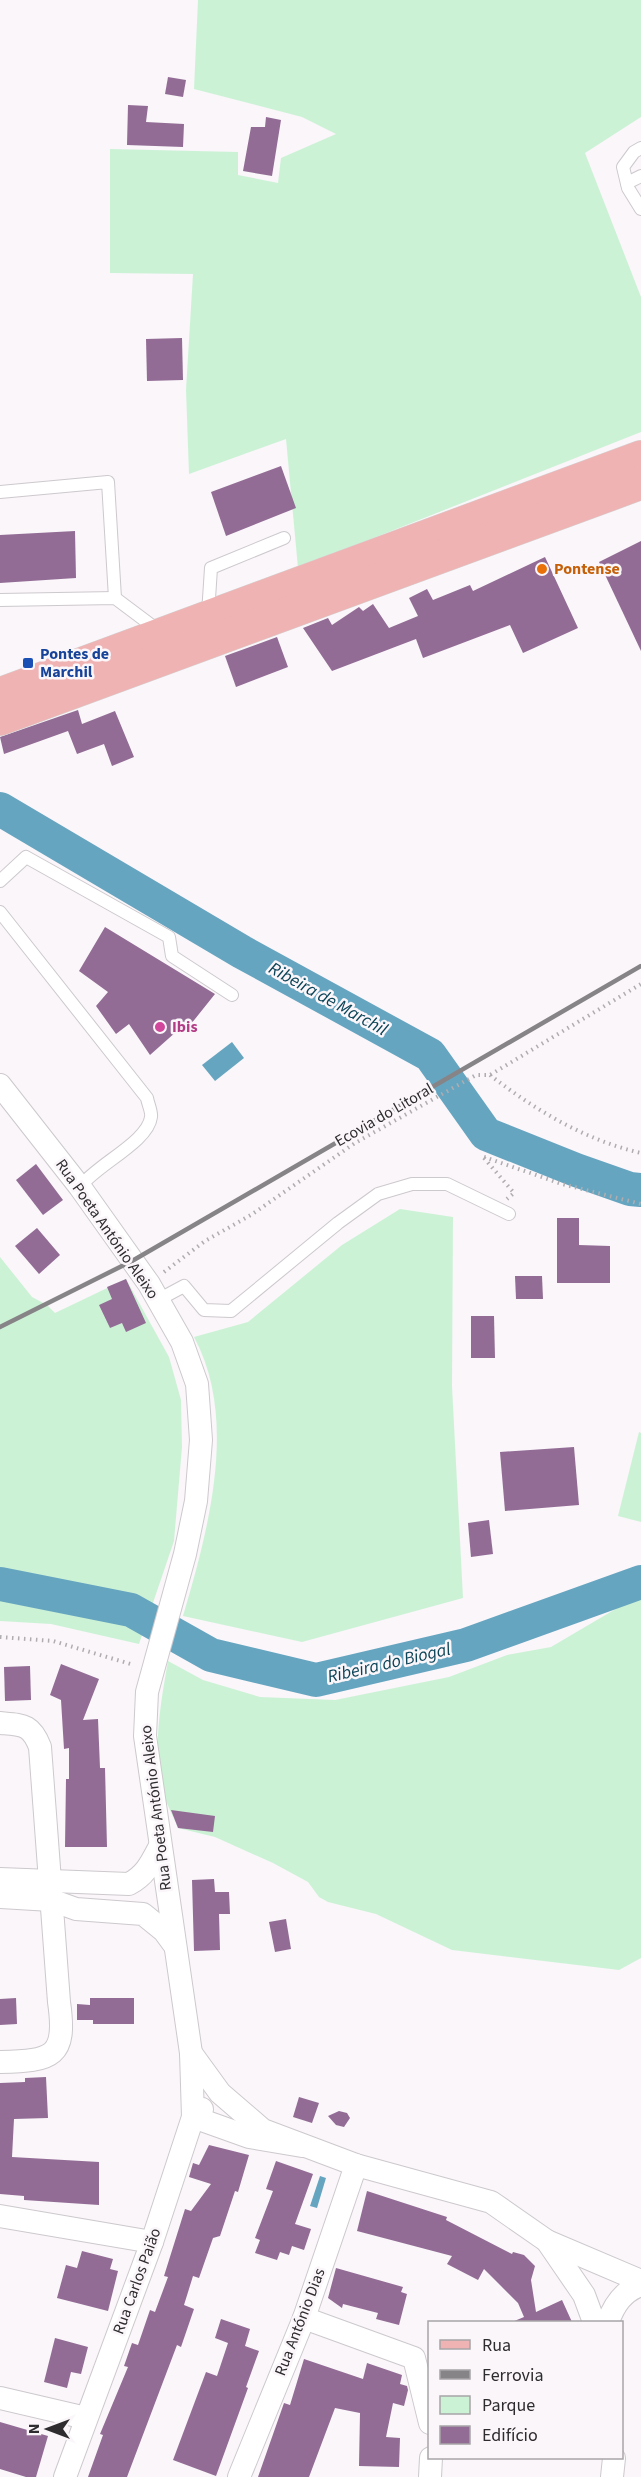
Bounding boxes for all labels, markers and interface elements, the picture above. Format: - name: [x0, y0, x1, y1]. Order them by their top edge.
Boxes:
- place label: Pontense: [554, 558, 620, 580]
- marker: Pontense: [535, 562, 549, 576]
- place label: Pontes de Marchil: [40, 643, 109, 683]
- marker: Pontes de Marchil: [21, 656, 35, 670]
- water label: Ribeira de Marchil: [264, 956, 392, 1042]
- place label: Ibis: [172, 1016, 198, 1038]
- marker: Ibis: [153, 1020, 167, 1034]
- street label: Ecovia do Litoral: [331, 1078, 437, 1152]
- street label: Rua Poeta António Aleixo: [50, 1154, 164, 1304]
- water label: Ribeira do Biogal: [325, 1637, 454, 1689]
- street label: Rua Poeta António Aleixo: [135, 1724, 177, 1892]
- street label: Rua Carlos Paião: [108, 2225, 166, 2337]
- street label: Rua António Dias: [269, 2265, 331, 2379]
- legend: [428, 2321, 623, 2459]
- text: Rua: [482, 2333, 511, 2358]
- text: Ferrovia: [482, 2363, 543, 2388]
- text: Parque: [482, 2393, 535, 2418]
- north arrow: [18, 2399, 78, 2459]
- text: Edifício: [482, 2423, 538, 2448]
- text: N: [23, 2424, 45, 2434]

